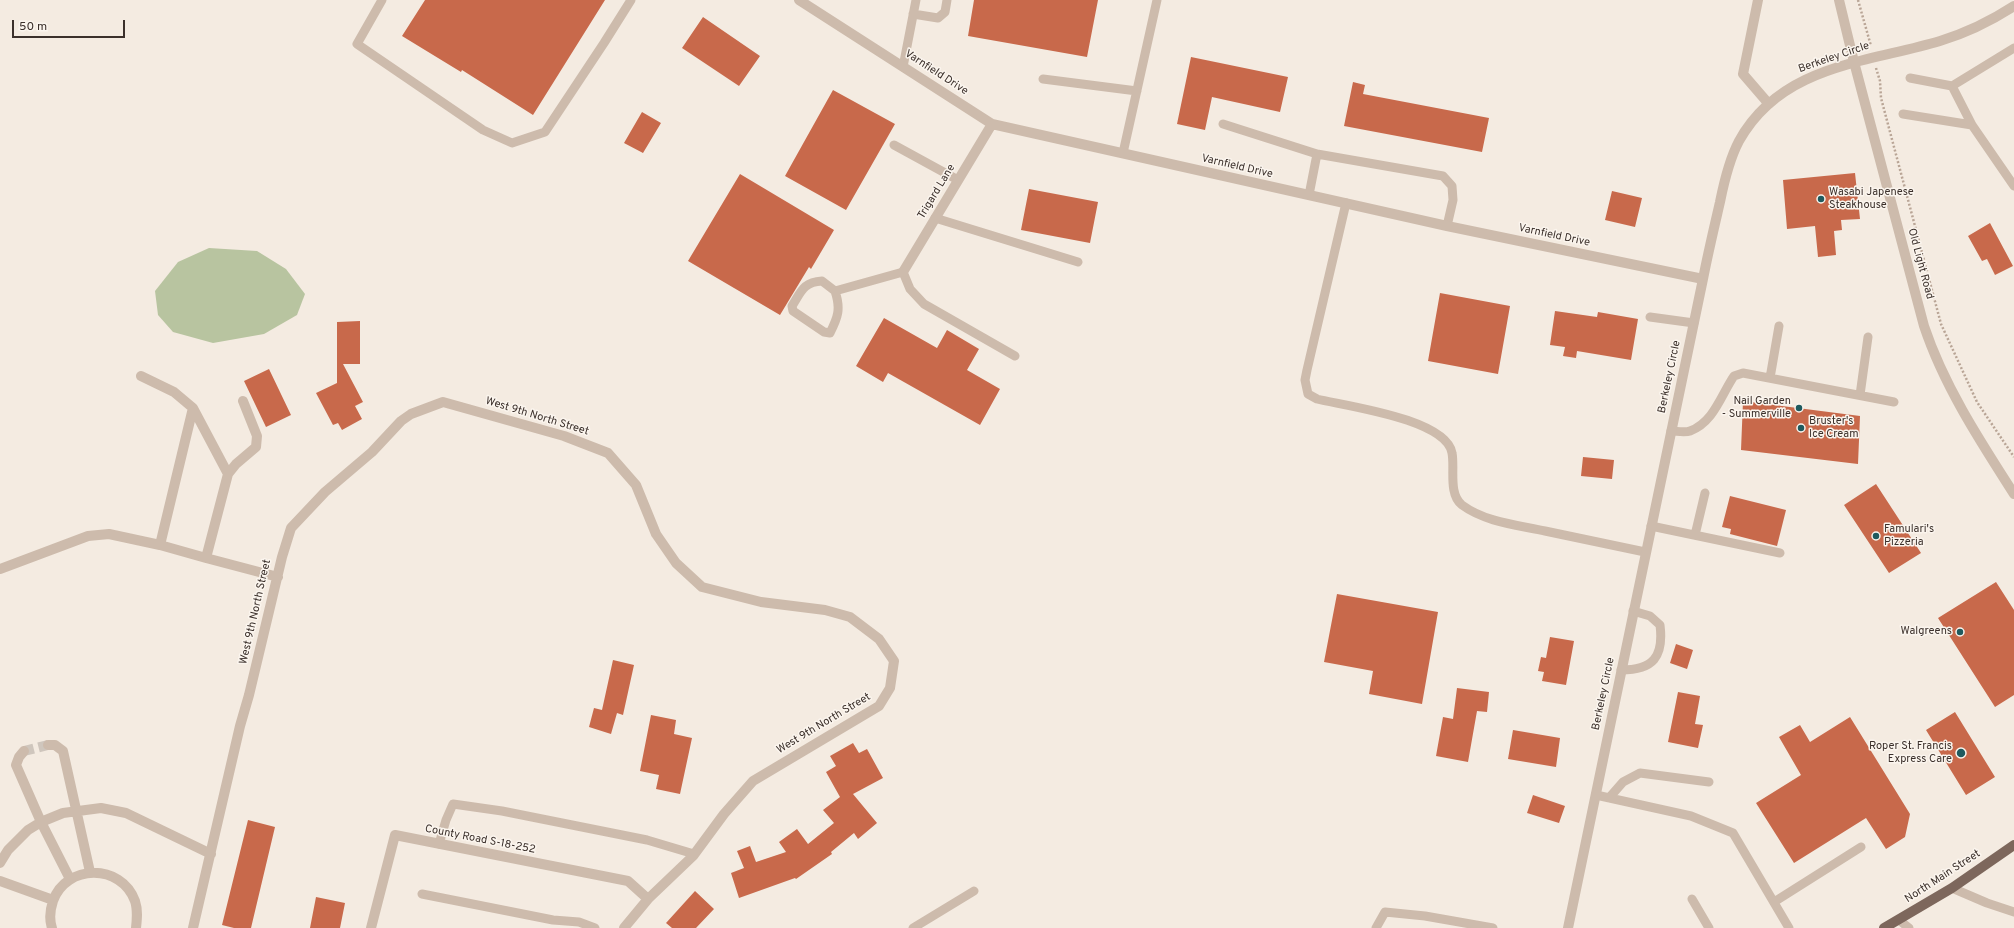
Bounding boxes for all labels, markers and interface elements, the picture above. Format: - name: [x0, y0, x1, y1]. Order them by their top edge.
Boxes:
- scale bar: [14, 12, 127, 38]
- text: 50 m: [19, 19, 47, 35]
- street label: Berkeley Circle: [1797, 40, 1871, 76]
- street label: Varnfield Drive: [902, 48, 970, 98]
- street label: Varnfield Drive: [1200, 152, 1274, 182]
- street label: Trigard Lane: [915, 162, 959, 222]
- place label: Wasabi Japenese Steakhouse: [1829, 186, 1914, 212]
- marker: Wasabi Japenese Steakhouse: [1816, 194, 1826, 204]
- street label: Varnfield Drive: [1517, 222, 1591, 250]
- street label: Old Light Road: [1904, 227, 1936, 301]
- street label: Berkeley Circle: [1656, 339, 1684, 415]
- street label: West 9th North Street: [484, 395, 590, 439]
- place label: Nail Garden - Summerville: [1722, 395, 1791, 421]
- marker: Nail Garden - Summerville: [1794, 403, 1804, 413]
- place label: Bruster's Ice Cream: [1809, 415, 1858, 441]
- marker: Bruster's Ice Cream: [1796, 423, 1806, 433]
- place label: Famulari's Pizzeria: [1884, 523, 1934, 549]
- marker: Famulari's Pizzeria: [1871, 531, 1881, 541]
- street label: West 9th North Street: [238, 558, 274, 666]
- place label: Walgreens: [1901, 625, 1952, 639]
- marker: Walgreens: [1955, 627, 1965, 637]
- street label: Berkeley Circle: [1590, 656, 1618, 732]
- street label: West 9th North Street: [775, 691, 873, 757]
- place label: Roper St. Francis Express Care: [1869, 740, 1952, 766]
- marker: Roper St. Francis Express Care: [1955, 747, 1967, 759]
- street label: County Road S-18-252: [424, 823, 536, 857]
- street label: North Main Street: [1903, 848, 1983, 906]

